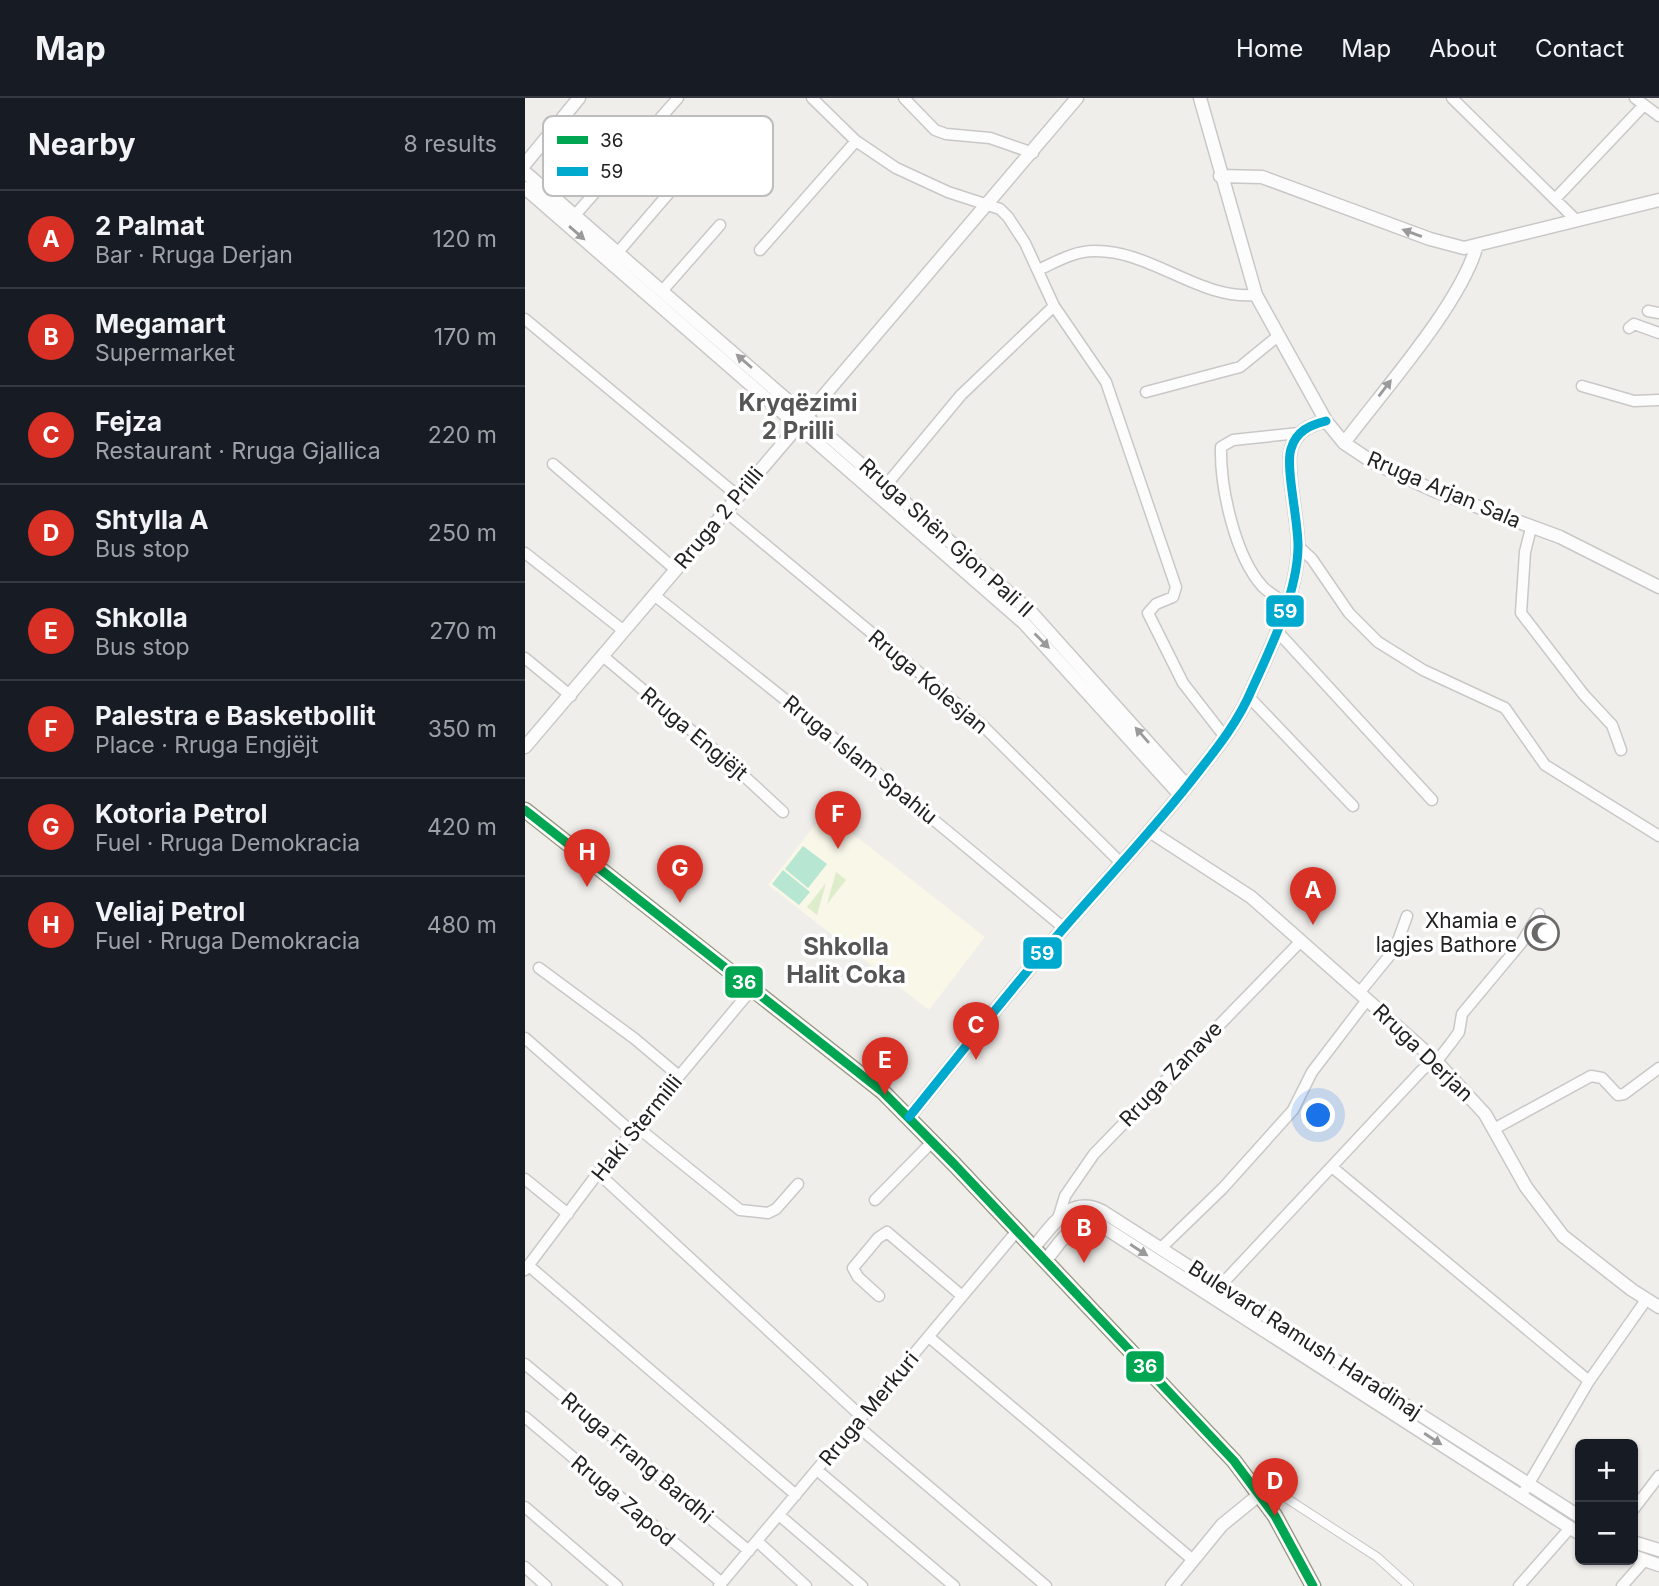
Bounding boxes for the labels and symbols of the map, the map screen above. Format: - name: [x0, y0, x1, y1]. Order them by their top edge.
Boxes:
- legend: [543, 116, 773, 196]
- text: 36: [600, 129, 624, 152]
- text: 59: [600, 160, 623, 183]
- one-way arrow: [568, 225, 585, 240]
- one-way arrow: [1401, 227, 1422, 238]
- one-way arrow: [736, 354, 753, 370]
- one-way arrow: [1377, 379, 1391, 397]
- district label: Kryqëzimi 2 Prilli: [738, 388, 858, 445]
- street label: Rruga Arjan Sala: [1364, 446, 1525, 533]
- street label: Rruga Shën Gjon Pali II: [854, 453, 1038, 622]
- street label: Rruga 2 Prilli: [669, 462, 768, 574]
- line badge: 59: [1265, 594, 1305, 628]
- text: 59: [1273, 600, 1297, 623]
- street label: Rruga Kolesjan: [864, 624, 993, 739]
- one-way arrow: [1034, 632, 1050, 649]
- street label: Rruga Engjëjt: [636, 682, 753, 786]
- street label: Rruga Islam Spahiu: [778, 690, 942, 829]
- one-way arrow: [1135, 726, 1150, 743]
- pin: F: [815, 791, 861, 849]
- pin: H: [564, 829, 610, 887]
- pin: G: [657, 845, 703, 903]
- pin: A: [1290, 867, 1336, 925]
- place label: Xhamia e lagjes Bathore: [1376, 908, 1517, 957]
- mosque icon: Xhamia e lagjes Bathore: [1523, 914, 1561, 952]
- district label: Shkolla Halit Coka: [786, 932, 906, 989]
- line badge: 59: [1022, 936, 1063, 970]
- text: 59: [1030, 942, 1054, 965]
- line badge: 36: [724, 965, 764, 999]
- text: 36: [732, 971, 756, 994]
- street label: Rruga Derjan: [1368, 999, 1479, 1107]
- pin: C: [953, 1002, 999, 1060]
- street label: Rruga Zanave: [1114, 1016, 1227, 1132]
- pin: E: [862, 1037, 908, 1095]
- street label: Haki Stermilli: [586, 1070, 687, 1186]
- your location: [1301, 1098, 1335, 1132]
- pin: B: [1061, 1205, 1107, 1263]
- one-way arrow: [1129, 1243, 1148, 1256]
- street label: Bulevard Ramush Haradinaj: [1184, 1255, 1426, 1424]
- street label: Rruga Merkuri: [814, 1347, 924, 1471]
- line badge: 36: [1125, 1350, 1165, 1383]
- text: 36: [1133, 1355, 1157, 1378]
- street label: Rruga Frang Bardhi: [556, 1387, 718, 1528]
- one-way arrow: [1424, 1432, 1443, 1445]
- street label: Rruga Zapod: [566, 1450, 680, 1551]
- pin: D: [1252, 1458, 1298, 1516]

